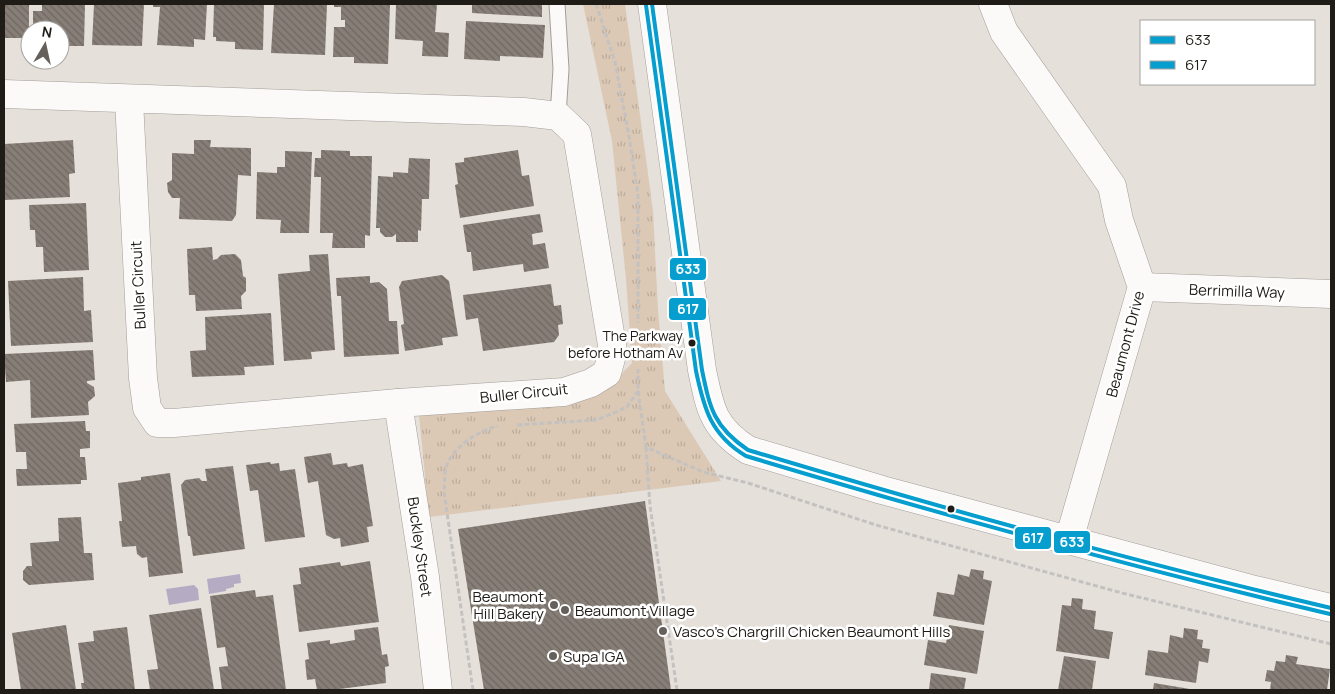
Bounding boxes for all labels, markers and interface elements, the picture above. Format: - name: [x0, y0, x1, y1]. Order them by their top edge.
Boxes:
- north arrow: [20, 20, 70, 70]
- legend: [1140, 20, 1315, 85]
- text: N: [41, 21, 54, 42]
- text: 633: [1185, 29, 1211, 50]
- text: 617: [1185, 54, 1207, 75]
- street label: Buller Circuit: [125, 240, 151, 330]
- line badge: 633: [669, 257, 707, 281]
- text: 633: [676, 259, 700, 278]
- street label: Berrimilla Way: [1189, 279, 1285, 303]
- street label: Beaumont Drive: [1101, 288, 1149, 400]
- line badge: 617: [668, 297, 707, 321]
- text: 617: [677, 299, 699, 318]
- place label: The Parkway before Hotham Av: [568, 326, 684, 362]
- marker: The Parkway before Hotham Av: [687, 338, 697, 348]
- street label: Buller Circuit: [479, 378, 569, 408]
- street label: Buckley Street: [403, 496, 437, 598]
- unlabelled marker: [946, 504, 956, 514]
- line badge: 617: [1014, 526, 1052, 550]
- text: 617: [1022, 528, 1044, 547]
- line badge: 633: [1053, 530, 1091, 554]
- text: 633: [1060, 532, 1084, 551]
- place label: Beaumont Hill Bakery: [472, 586, 544, 624]
- marker: Beaumont Hill Bakery: [548, 599, 560, 611]
- place label: Beaumont Village: [575, 600, 695, 621]
- marker: Beaumont Village: [559, 604, 571, 616]
- place label: Vasco's Chargrill Chicken Beaumont Hills: [673, 621, 951, 642]
- marker: Vasco's Chargrill Chicken Beaumont Hills: [657, 625, 669, 637]
- place label: Supa IGA: [563, 646, 625, 667]
- marker: Supa IGA: [547, 650, 559, 662]

